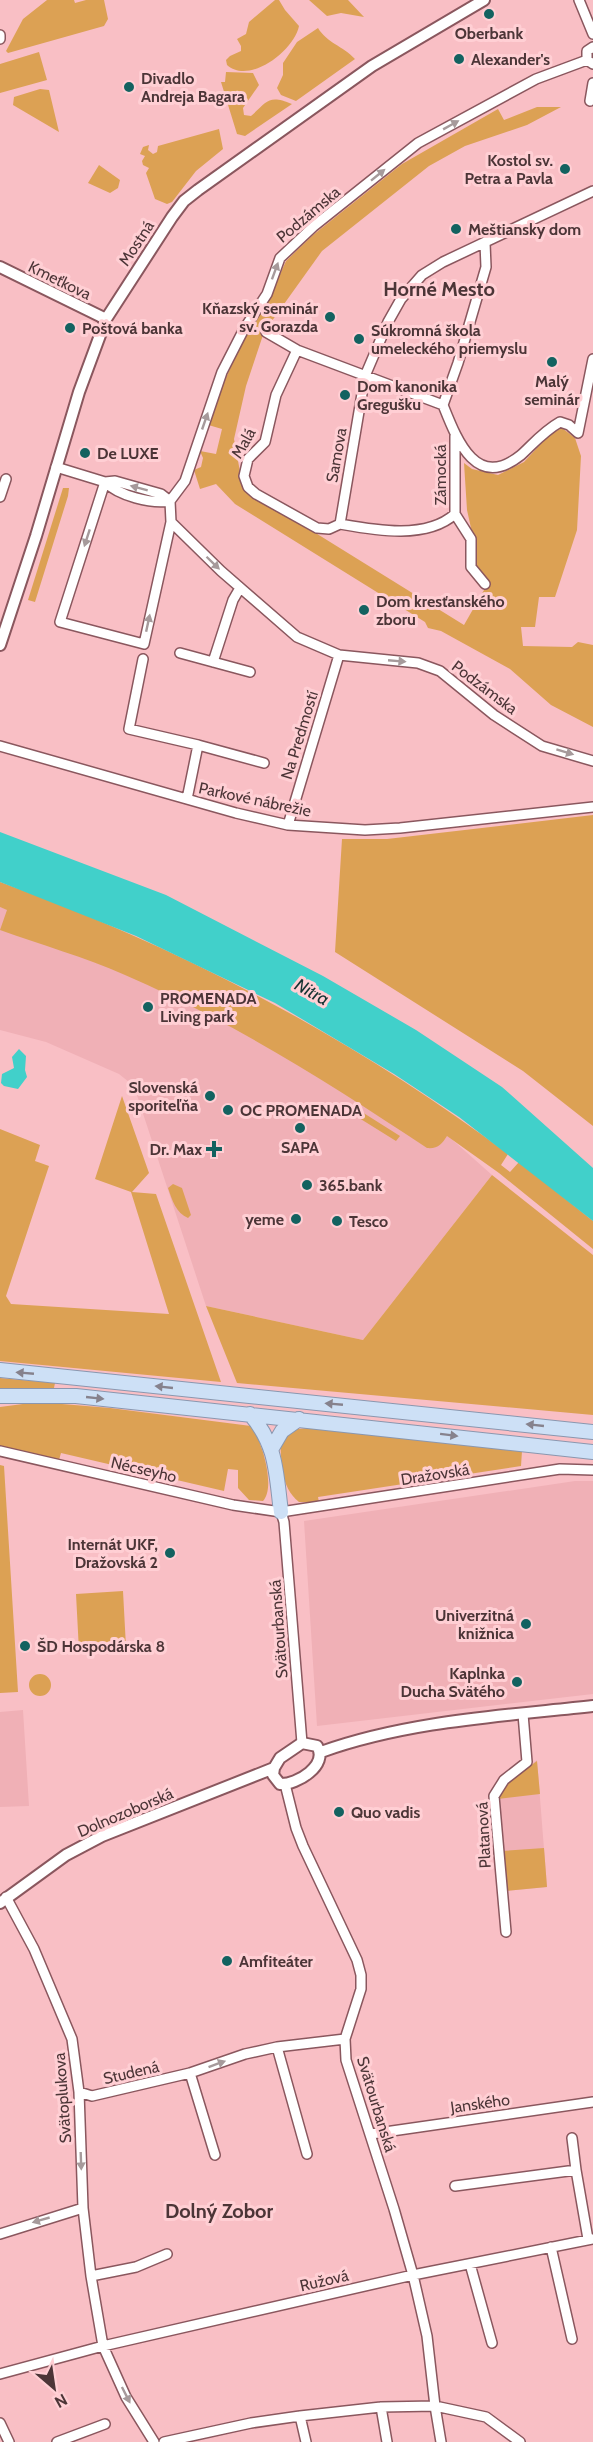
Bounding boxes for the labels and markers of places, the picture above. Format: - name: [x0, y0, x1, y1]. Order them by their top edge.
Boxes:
- marker: Oberbank: [482, 7, 496, 21]
- place label: Oberbank: [455, 24, 523, 43]
- place label: Alexander's: [471, 50, 550, 69]
- marker: Alexander's: [452, 52, 466, 66]
- place label: Divadlo Andreja Bagara: [141, 69, 245, 106]
- marker: Divadlo Andreja Bagara: [122, 80, 136, 94]
- place label: Kostol sv. Petra a Pavla: [464, 151, 553, 188]
- marker: Kostol sv. Petra a Pavla: [558, 162, 572, 176]
- place label: Meštiansky dom: [468, 220, 581, 239]
- marker: Meštiansky dom: [449, 222, 463, 236]
- place label: Kňazský seminár sv. Gorazda: [202, 299, 319, 336]
- marker: Kňazský seminár sv. Gorazda: [323, 310, 337, 324]
- place label: Poštová banka: [82, 319, 183, 338]
- marker: Poštová banka: [63, 321, 77, 335]
- place label: Súkromná škola umeleckého priemyslu: [371, 321, 527, 358]
- marker: Súkromná škola umeleckého priemyslu: [352, 332, 366, 346]
- marker: Malý seminár: [545, 355, 559, 369]
- place label: Malý seminár: [525, 372, 580, 409]
- place label: Dom kanonika Gregušku: [357, 377, 457, 414]
- marker: Dom kanonika Gregušku: [338, 388, 352, 402]
- place label: De LUXE: [97, 444, 159, 463]
- marker: De LUXE: [78, 446, 92, 460]
- place label: Dom kresťanského zboru: [376, 592, 505, 629]
- marker: Dom kresťanského zboru: [357, 603, 371, 617]
- place label: PROMENADA Living park: [160, 989, 257, 1026]
- marker: PROMENADA Living park: [141, 1000, 155, 1014]
- place label: Slovenská sporiteľňa: [128, 1078, 198, 1115]
- marker: Slovenská sporiteľňa: [203, 1089, 217, 1103]
- place label: OC PROMENADA: [240, 1101, 362, 1120]
- marker: OC PROMENADA: [221, 1103, 235, 1117]
- marker: SAPA: [293, 1121, 307, 1135]
- place label: SAPA: [281, 1138, 319, 1157]
- place label: Dr. Max: [150, 1140, 202, 1159]
- marker: Dr. Max: [207, 1142, 221, 1156]
- place label: 365.bank: [319, 1176, 383, 1195]
- marker: 365.bank: [300, 1178, 314, 1192]
- place label: yeme: [245, 1210, 284, 1229]
- marker: yeme: [289, 1212, 303, 1226]
- place label: Tesco: [349, 1212, 388, 1231]
- marker: Tesco: [330, 1214, 344, 1228]
- place label: Internát UKF, Dražovská 2: [67, 1535, 158, 1572]
- marker: Internát UKF, Dražovská 2: [163, 1546, 177, 1560]
- place label: Univerzitná knižnica: [435, 1606, 514, 1643]
- marker: Univerzitná knižnica: [519, 1617, 533, 1631]
- place label: ŠD Hospodárska 8: [37, 1637, 165, 1656]
- marker: ŠD Hospodárska 8: [18, 1639, 32, 1653]
- place label: Kaplnka Ducha Svätého: [401, 1664, 505, 1701]
- marker: Kaplnka Ducha Svätého: [510, 1675, 524, 1689]
- place label: Quo vadis: [351, 1803, 420, 1822]
- marker: Quo vadis: [332, 1805, 346, 1819]
- place label: Amfiteáter: [239, 1952, 314, 1971]
- marker: Amfiteáter: [220, 1954, 234, 1968]

